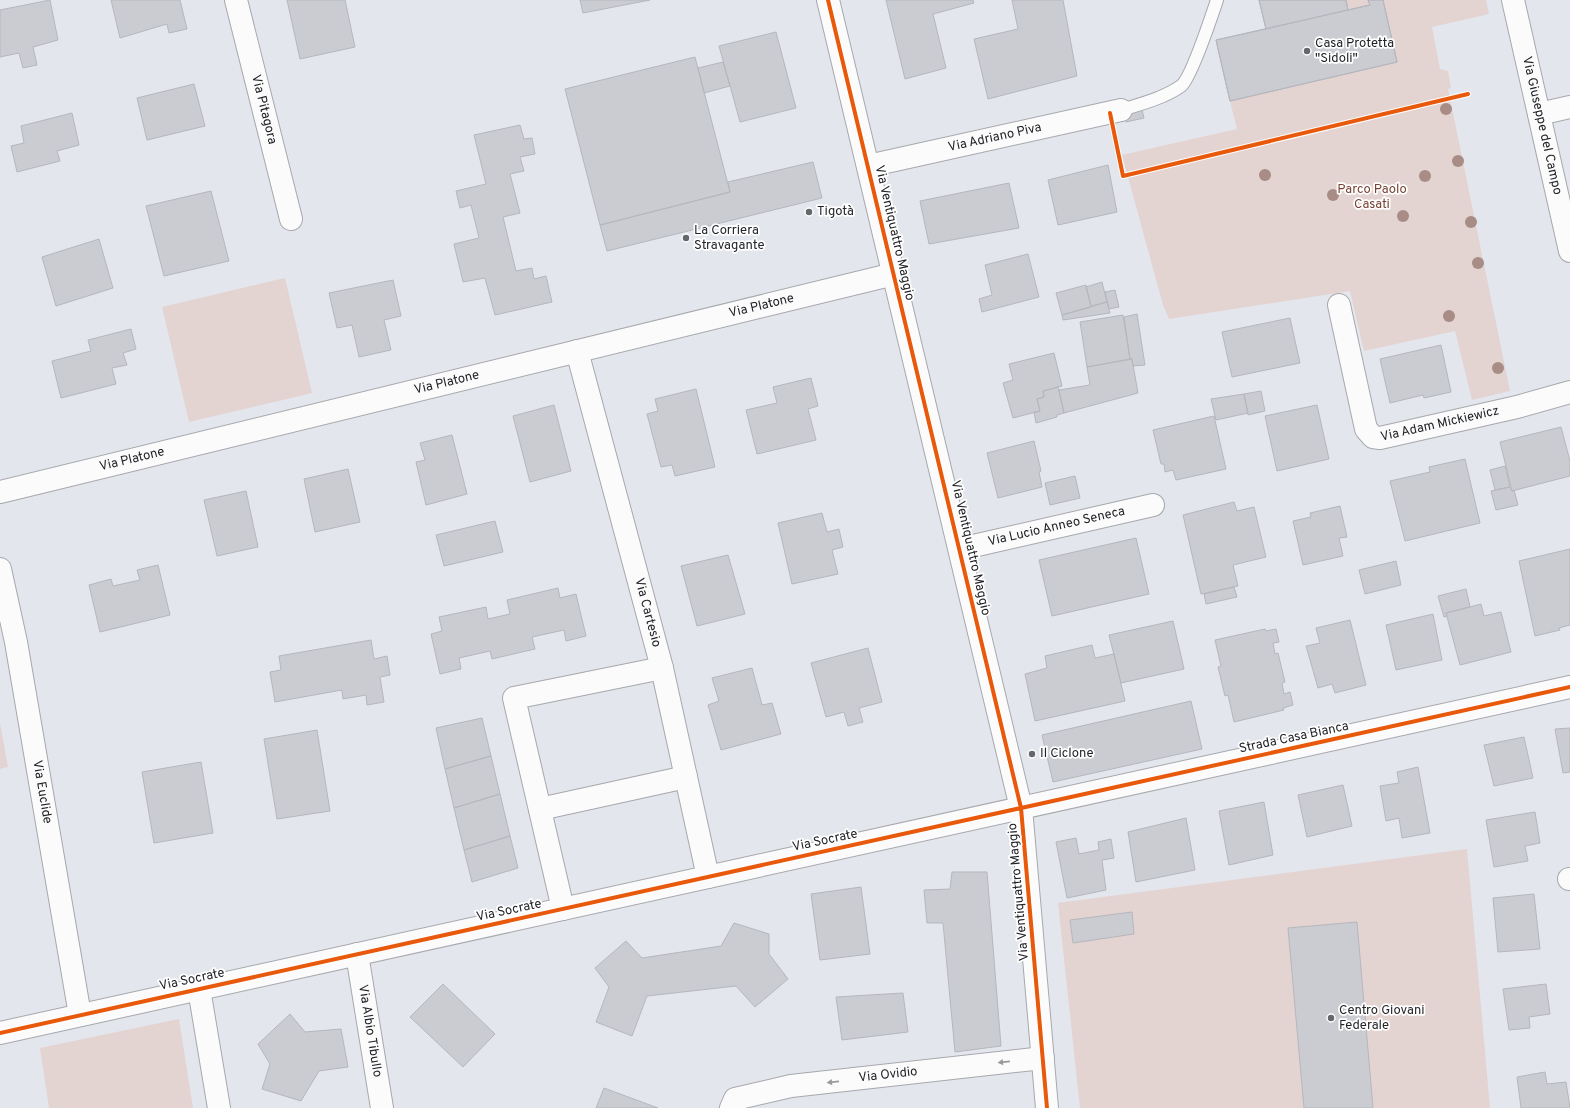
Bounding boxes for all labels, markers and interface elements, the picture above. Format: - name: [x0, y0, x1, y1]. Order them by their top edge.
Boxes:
- place label: Casa Protetta "Sidoli": [1315, 36, 1394, 67]
- marker: Casa Protetta "Sidoli": [1302, 46, 1312, 56]
- street label: Via Giuseppe del Campo: [1518, 55, 1565, 197]
- street label: Via Pitagora: [247, 73, 280, 146]
- street label: Via Adriano Piva: [947, 120, 1043, 156]
- street label: Via Ventiquattro Maggio: [871, 164, 917, 302]
- park label: Parco Paolo Casati: [1337, 182, 1407, 213]
- place label: Tigotà: [817, 204, 854, 220]
- marker: Tigotà: [804, 207, 814, 217]
- place label: La Corriera Stravagante: [694, 223, 764, 254]
- marker: La Corriera Stravagante: [681, 233, 691, 243]
- street label: Via Platone: [727, 291, 796, 322]
- street label: Via Platone: [413, 367, 481, 399]
- street label: Via Adam Mickiewicz: [1379, 403, 1501, 446]
- street label: Via Platone: [98, 444, 166, 475]
- street label: Via Ventiquattro Maggio: [947, 479, 993, 617]
- street label: Via Lucio Anneo Seneca: [987, 504, 1127, 550]
- street label: Via Cartesio: [630, 577, 664, 649]
- street label: Strada Casa Bianca: [1238, 719, 1350, 757]
- place label: Il Ciclone: [1040, 746, 1093, 762]
- marker: Il Ciclone: [1027, 749, 1037, 759]
- street label: Via Euclide: [28, 759, 55, 825]
- street label: Via Ventiquattro Maggio: [1005, 822, 1033, 962]
- street label: Via Socrate: [791, 826, 859, 856]
- street label: Via Socrate: [475, 896, 543, 926]
- street label: Via Socrate: [158, 965, 226, 995]
- street label: Via Albio Tibullo: [354, 984, 385, 1078]
- place label: Centro Giovani Federale: [1339, 1003, 1425, 1034]
- marker: Centro Giovani Federale: [1326, 1013, 1336, 1023]
- one-way arrow: [998, 1059, 1010, 1066]
- street label: Via Ovidio: [858, 1064, 918, 1086]
- one-way arrow: [827, 1078, 839, 1085]

